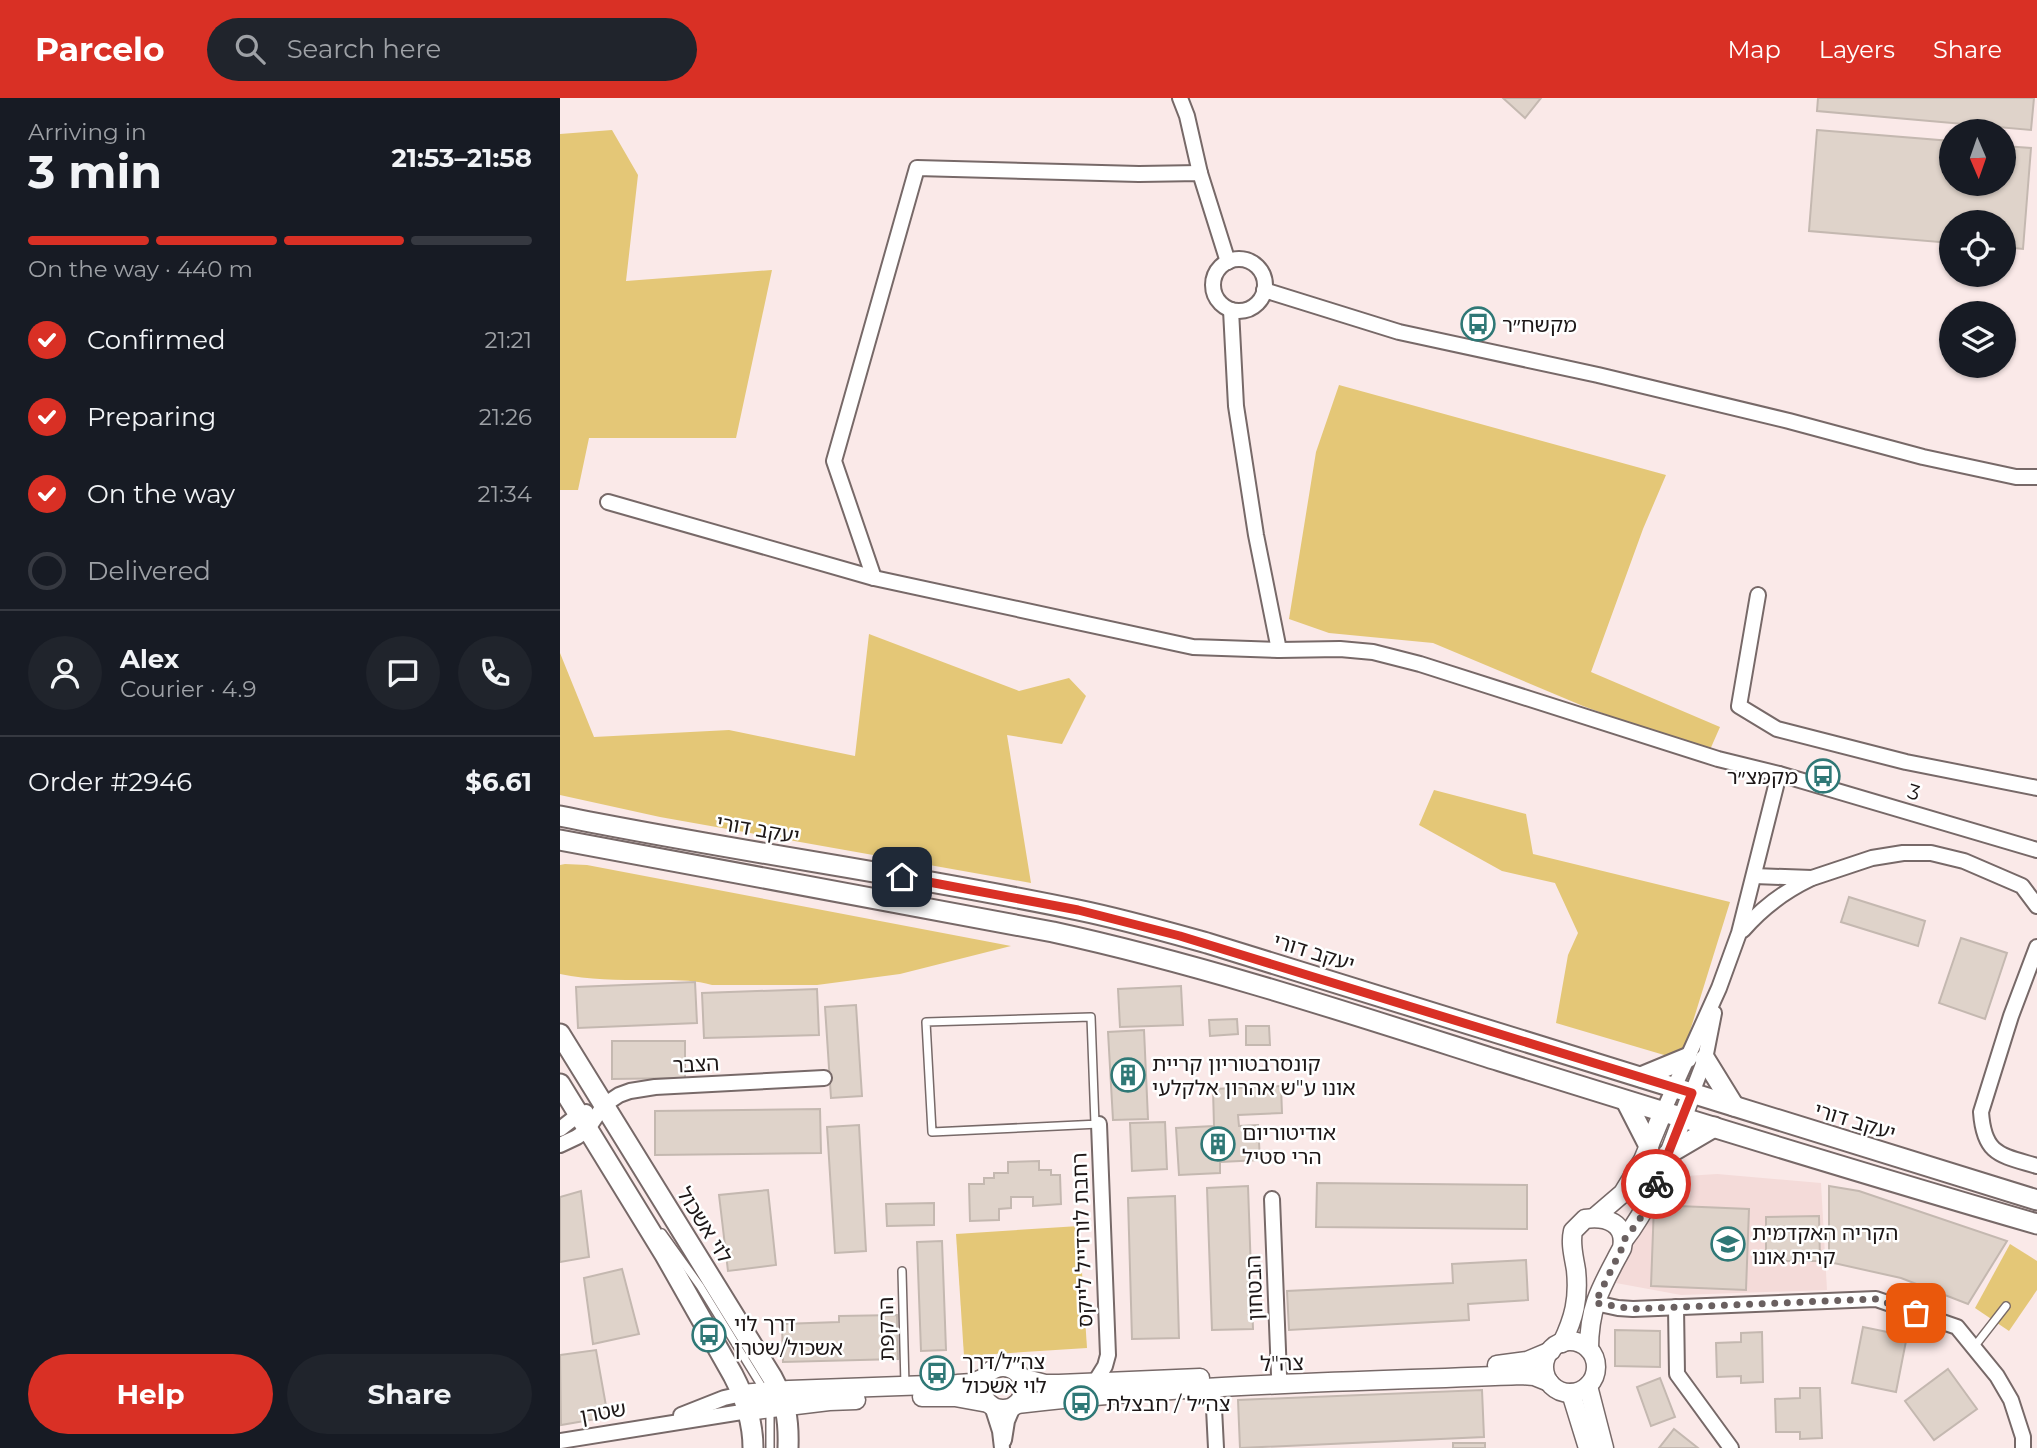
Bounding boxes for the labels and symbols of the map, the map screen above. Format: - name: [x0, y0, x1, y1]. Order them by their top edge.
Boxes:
- north arrow: [1939, 119, 2016, 196]
- bus stop icon: מקשח״ר: [1459, 305, 1497, 343]
- place label: מקשח״ר: [1502, 312, 1577, 337]
- bus stop icon: מקמצ״ר: [1804, 757, 1842, 795]
- place label: מקמצ״ר: [1727, 764, 1798, 789]
- street label: 3: [1905, 778, 1923, 806]
- street label: יעקב דורי: [714, 809, 802, 849]
- pin: [872, 847, 932, 907]
- street label: יעקב דורי: [1270, 928, 1358, 976]
- street label: הצבר: [672, 1050, 720, 1078]
- place label: קונסרבטוריון קריית אונו ע"ש אהרון אלקלעי: [1152, 1051, 1356, 1100]
- building icon: קונסרבטוריון קריית אונו ע"ש אהרון אלקלעי: [1109, 1056, 1147, 1094]
- street label: יעקב דורי: [1811, 1097, 1899, 1145]
- place label: אודיטוריום הרי סטיל: [1242, 1120, 1336, 1169]
- building icon: אודיטוריום הרי סטיל: [1199, 1125, 1237, 1163]
- courier: [1621, 1149, 1691, 1219]
- street label: רחבת לורדייל לייקס: [1066, 1152, 1098, 1328]
- street label: לוי אשכול: [672, 1182, 738, 1268]
- place label: הקריה האקדמית קרית אונו: [1752, 1220, 1898, 1269]
- school or university icon: הקריה האקדמית קרית אונו: [1709, 1225, 1747, 1263]
- street label: הבטחון: [1240, 1255, 1268, 1321]
- pin: [1886, 1283, 1946, 1343]
- street label: הרקפת: [873, 1297, 899, 1361]
- place label: דרך לוי אשכול/שטרן: [734, 1311, 843, 1360]
- bus stop icon: דרך לוי אשכול/שטרן: [690, 1316, 728, 1354]
- place label: צה״ל/דרך לוי אשכול: [962, 1349, 1047, 1398]
- street label: צה"ל: [1260, 1350, 1304, 1376]
- bus stop icon: צה״ל/דרך לוי אשכול: [918, 1354, 956, 1392]
- bus stop icon: צה״ל / חבצלת: [1062, 1384, 1100, 1422]
- place label: צה״ל / חבצלת: [1106, 1391, 1230, 1416]
- street label: שטרן: [578, 1396, 628, 1428]

